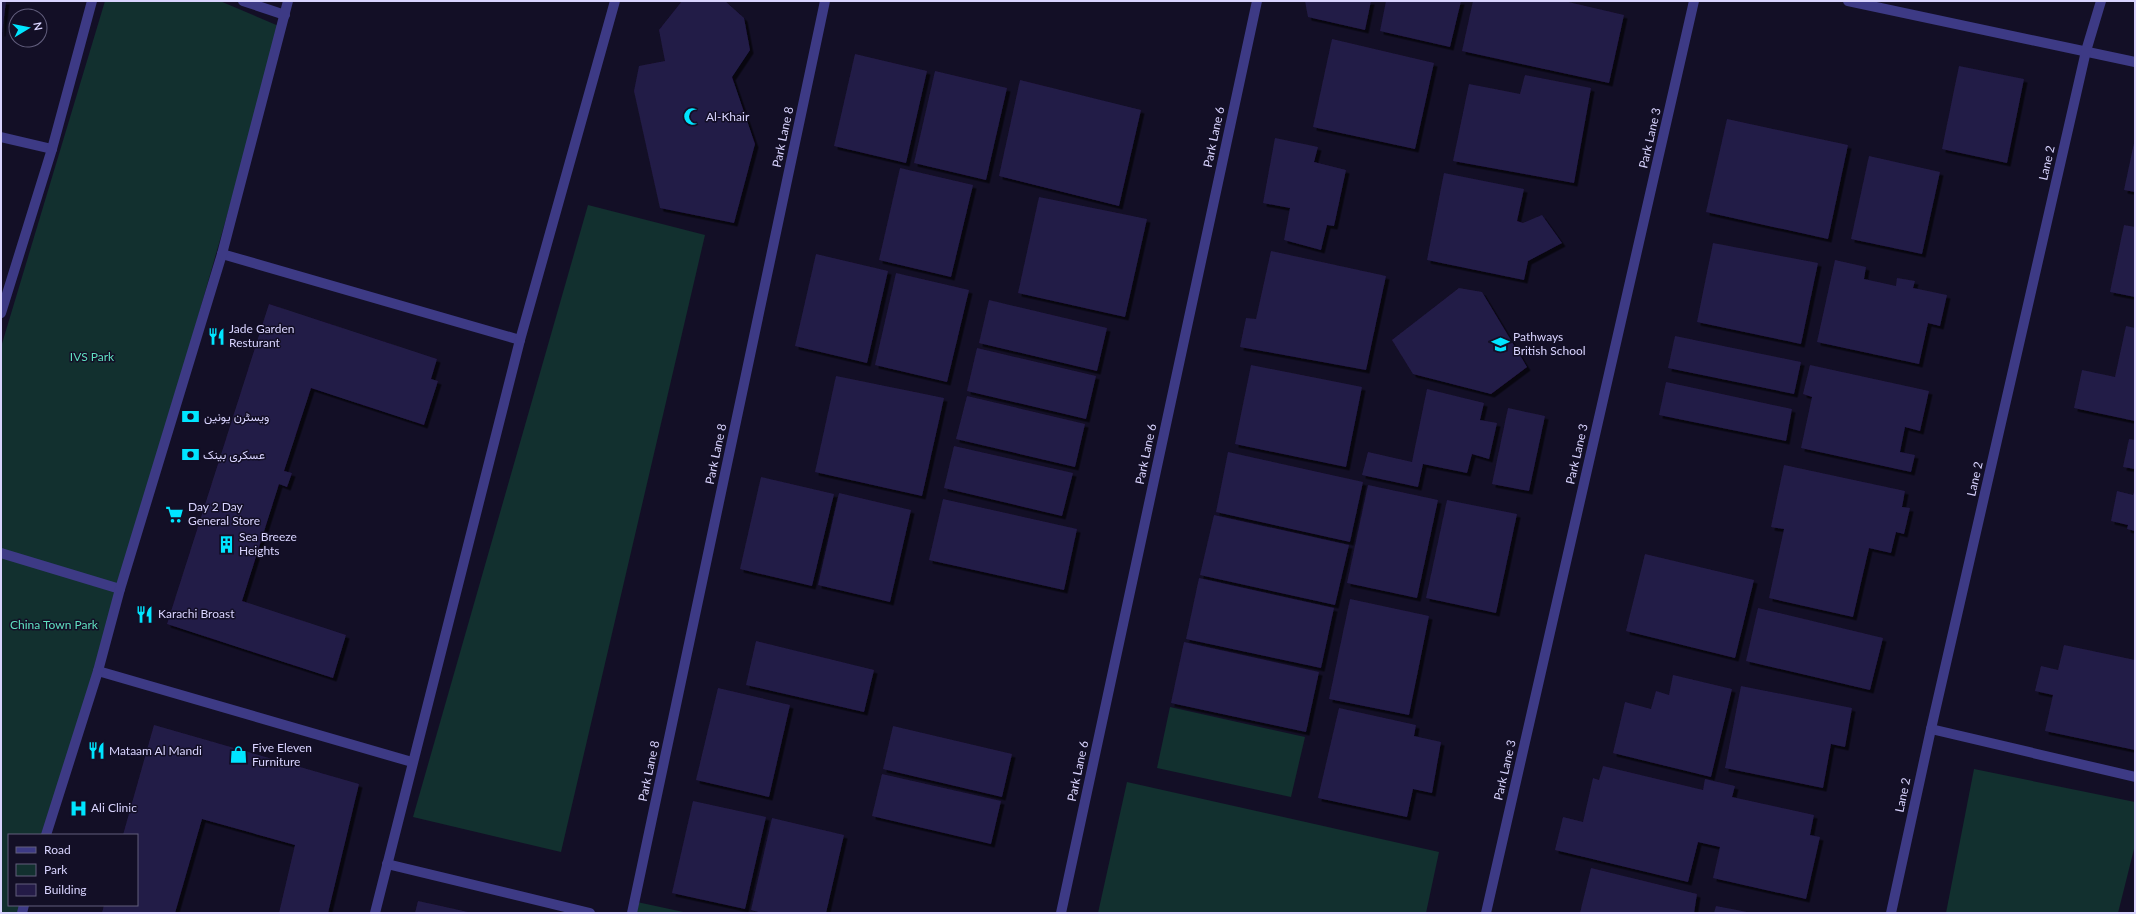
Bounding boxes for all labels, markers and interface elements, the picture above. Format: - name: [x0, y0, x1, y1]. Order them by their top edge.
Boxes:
- north arrow: [8, 8, 48, 48]
- text: N: [31, 21, 45, 31]
- street label: Park Lane 8: [769, 105, 796, 169]
- street label: Park Lane 6: [1200, 105, 1227, 169]
- street label: Park Lane 3: [1635, 106, 1664, 170]
- mosque icon: Al-Khair: [683, 107, 703, 127]
- place label: Al-Khair: [706, 109, 750, 124]
- street label: Lane 2: [2035, 144, 2058, 182]
- place label: Jade Garden Resturant: [229, 321, 295, 350]
- restaurant icon: Jade Garden Resturant: [206, 326, 226, 346]
- place label: Pathways British School: [1513, 329, 1586, 358]
- school or university icon: Pathways British School: [1490, 334, 1510, 354]
- park label: IVS Park: [70, 349, 115, 364]
- bank icon: ویسٹرن یونین: [181, 407, 201, 427]
- place label: ویسٹرن یونین: [204, 409, 269, 425]
- street label: Park Lane 8: [702, 422, 729, 486]
- street label: Park Lane 6: [1132, 422, 1159, 486]
- street label: Park Lane 3: [1562, 422, 1591, 486]
- bank icon: عسکری بینک: [180, 445, 200, 465]
- place label: عسکری بینک: [203, 447, 265, 463]
- street label: Lane 2: [1963, 460, 1986, 498]
- place label: Day 2 Day General Store: [188, 499, 260, 528]
- supermarket icon: Day 2 Day General Store: [165, 504, 185, 524]
- place label: Sea Breeze Heights: [239, 529, 297, 558]
- building icon: Sea Breeze Heights: [216, 534, 236, 554]
- restaurant icon: Karachi Broast: [135, 604, 155, 624]
- place label: Karachi Broast: [158, 606, 235, 621]
- park label: China Town Park: [10, 617, 99, 632]
- street label: Park Lane 3: [1490, 738, 1519, 802]
- street label: Park Lane 8: [635, 739, 662, 803]
- street label: Park Lane 6: [1064, 739, 1091, 803]
- place label: Five Eleven Furniture: [252, 740, 312, 769]
- restaurant icon: Mataam Al Mandi: [86, 741, 106, 761]
- place label: Mataam Al Mandi: [109, 743, 202, 758]
- shop icon: Five Eleven Furniture: [229, 745, 249, 765]
- street label: Lane 2: [1892, 776, 1914, 814]
- hospital icon: Ali Clinic: [68, 798, 88, 818]
- place label: Ali Clinic: [91, 800, 137, 815]
- legend: [8, 834, 138, 906]
- text: Road: [44, 842, 71, 857]
- text: Park: [44, 862, 68, 877]
- text: Building: [44, 882, 87, 897]

